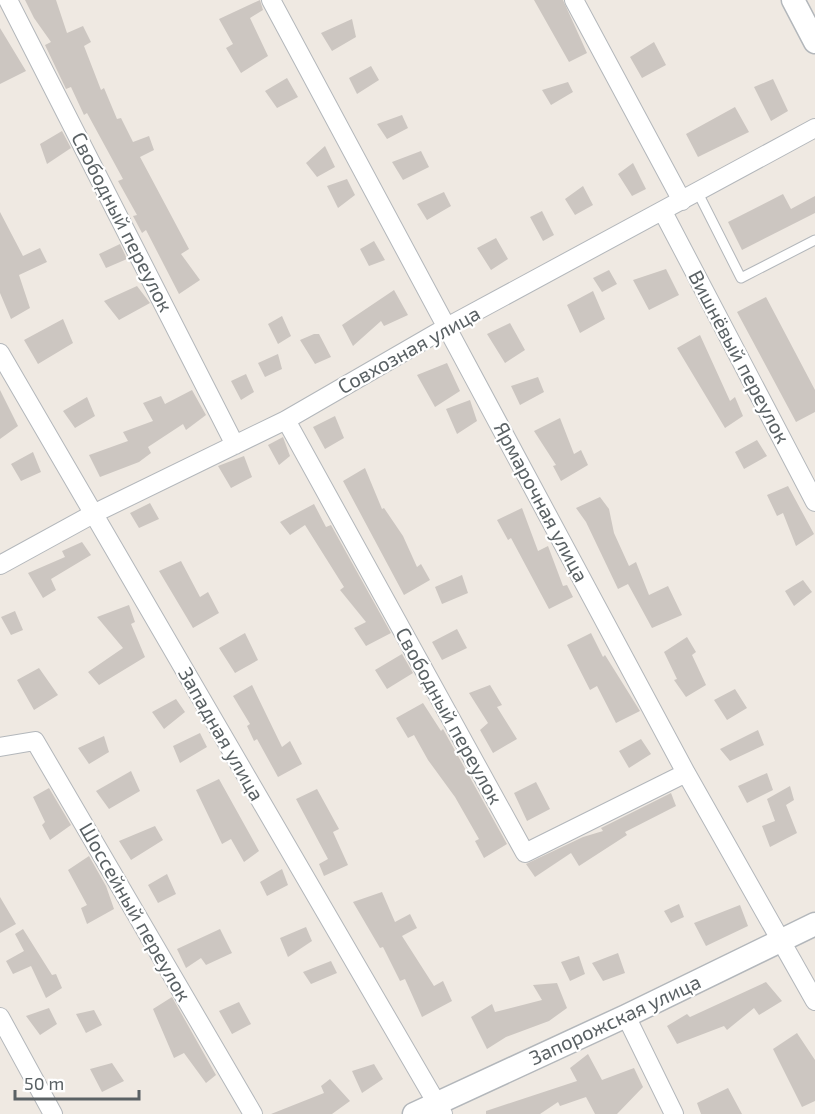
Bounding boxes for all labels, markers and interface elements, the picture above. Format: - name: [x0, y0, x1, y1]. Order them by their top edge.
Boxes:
- street label: Свободный переулок: [66, 128, 179, 316]
- street label: Вишнёвый переулок: [683, 266, 796, 448]
- street label: Совхозная улица: [333, 300, 484, 399]
- street label: Ярмарочная улица: [489, 418, 594, 586]
- street label: Свободный переулок: [390, 623, 509, 809]
- street label: Западная улица: [173, 662, 270, 805]
- street label: Шоссейный переулок: [74, 818, 197, 1006]
- street label: Запорожская улица: [525, 969, 705, 1070]
- scale bar: [15, 1063, 140, 1101]
- text: 50 m: [24, 1072, 64, 1094]

